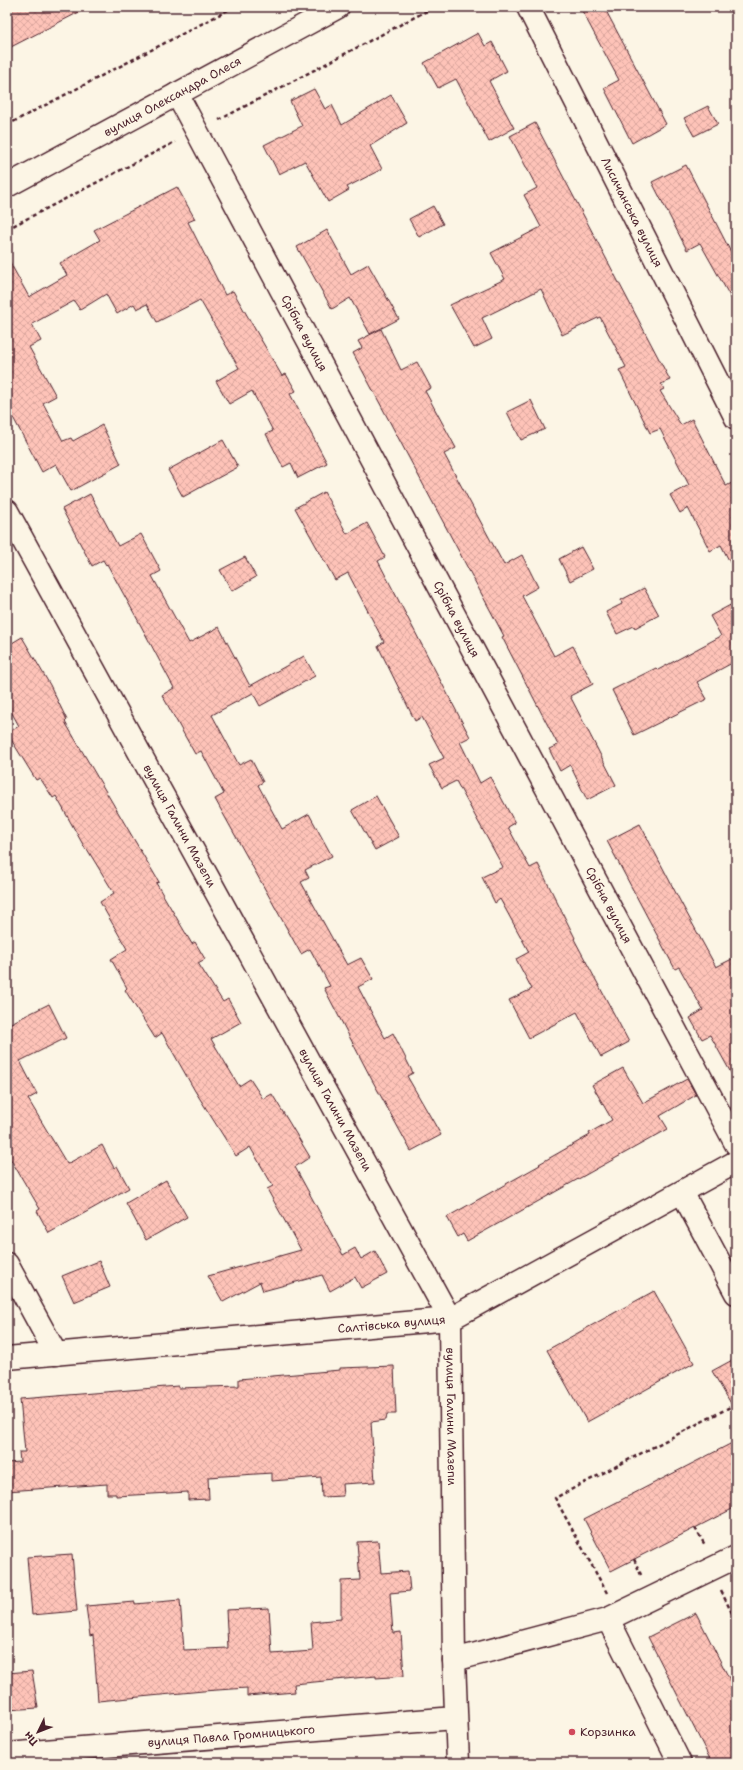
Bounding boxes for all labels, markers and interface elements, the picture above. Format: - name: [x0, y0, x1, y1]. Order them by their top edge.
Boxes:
- street label: вулиця Олександра Олеся: [101, 53, 244, 140]
- street label: Лисичанська вулиця: [597, 154, 666, 270]
- street label: Срібна вулиця: [277, 292, 331, 374]
- street label: Срібна вулиця: [430, 578, 484, 660]
- street label: вулиця Галини Мазепи: [139, 761, 220, 890]
- street label: Срібна вулиця: [582, 864, 636, 946]
- street label: вулиця Галини Мазепи: [295, 1045, 376, 1174]
- street label: Салтівська вулиця: [337, 1311, 446, 1337]
- street label: вулиця Галини Мазепи: [442, 1347, 460, 1486]
- north arrow: [18, 1712, 58, 1752]
- street label: вулиця Павла Громницького: [147, 1721, 316, 1751]
- place label: Корзинка: [580, 1724, 636, 1740]
- marker: Корзинка: [567, 1727, 577, 1737]
- text: Пн: [21, 1728, 41, 1749]

